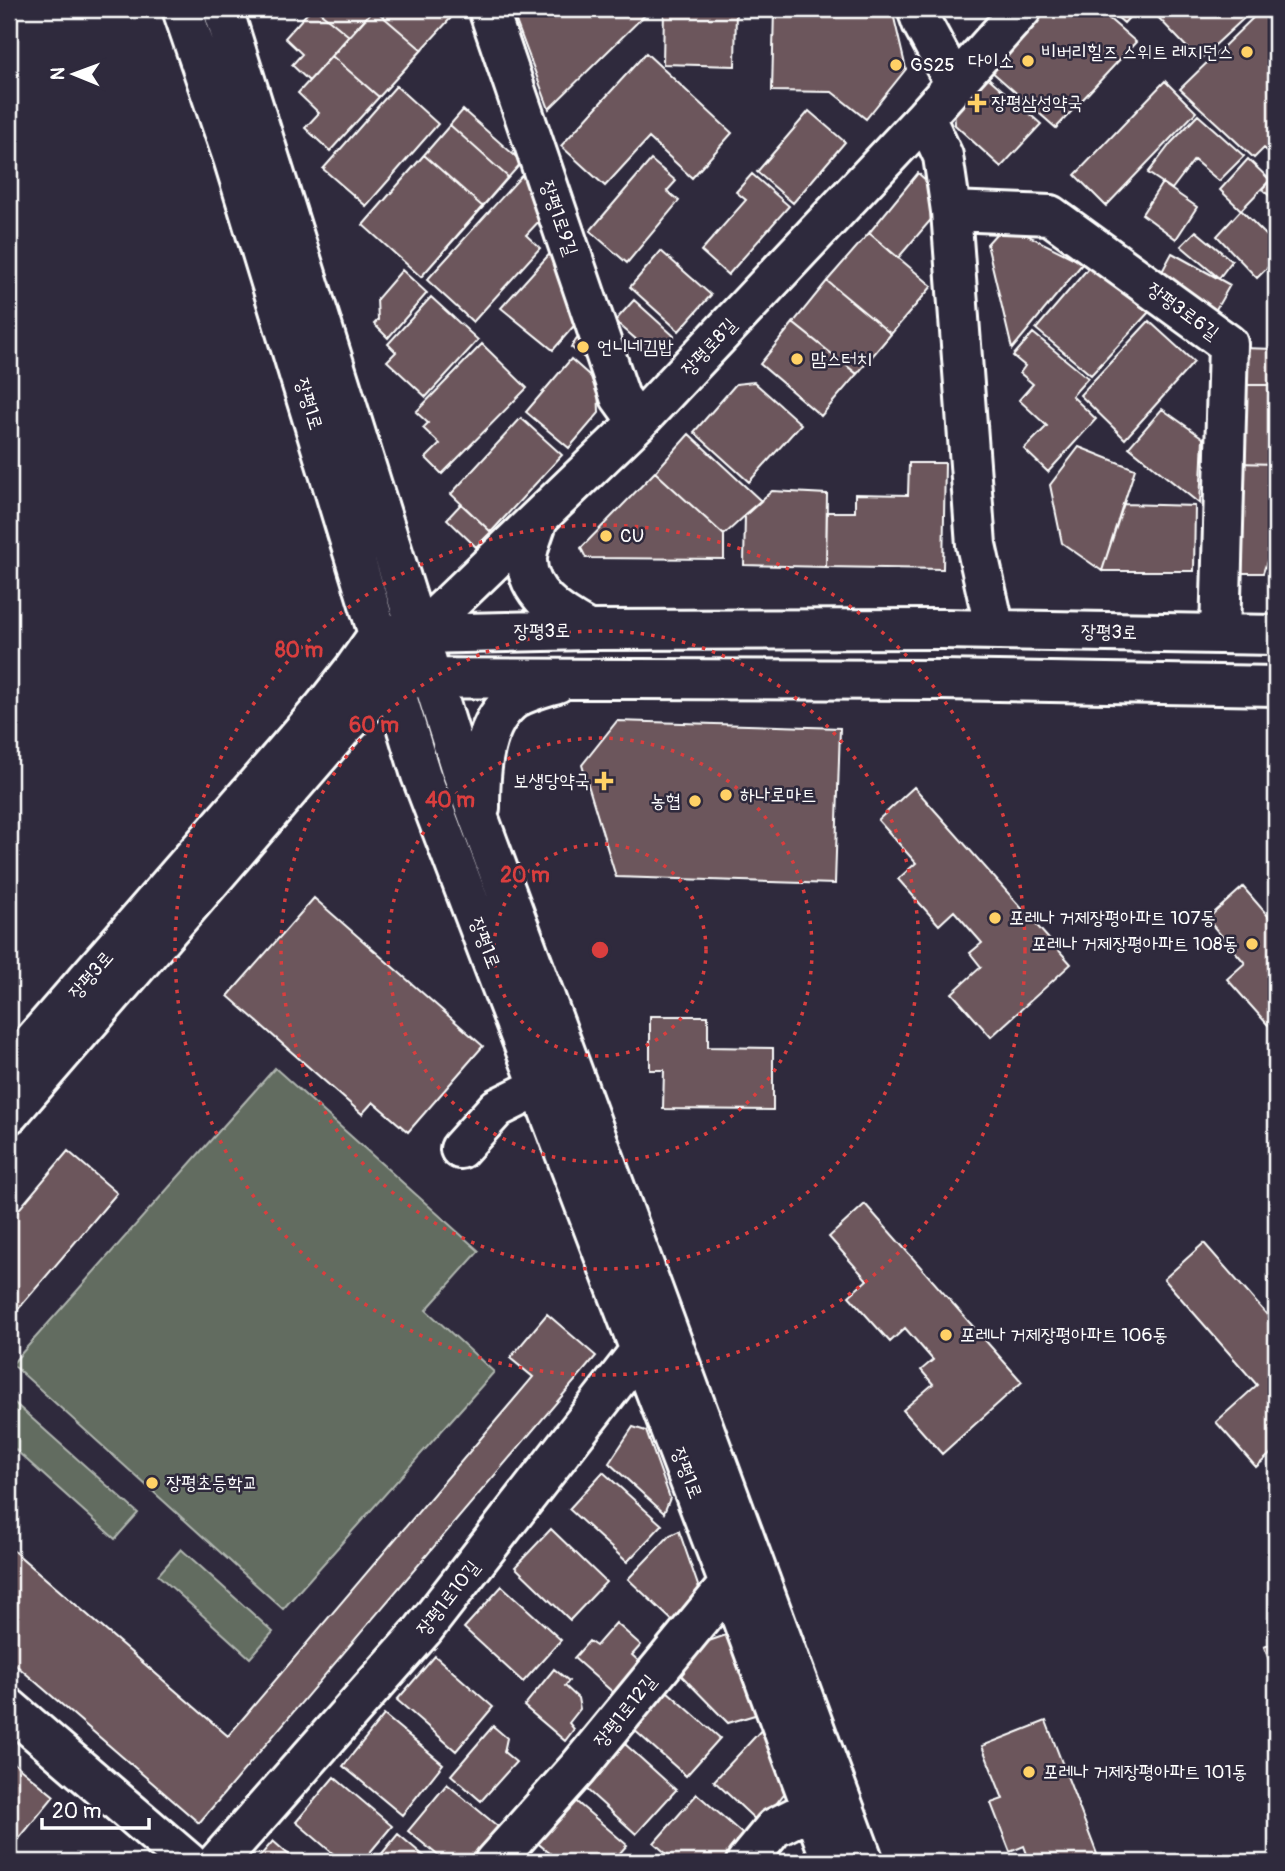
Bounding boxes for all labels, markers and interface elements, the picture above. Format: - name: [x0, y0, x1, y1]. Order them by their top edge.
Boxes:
- north arrow: [38, 38, 108, 108]
- place label: 비버리힐즈 스위트 레지던스: [1041, 40, 1233, 64]
- marker: 비버리힐즈 스위트 레지던스: [1239, 44, 1255, 60]
- place label: 다이소: [968, 49, 1014, 73]
- place label: GS25: [910, 53, 955, 77]
- marker: 다이소: [1020, 53, 1036, 69]
- marker: GS25: [888, 57, 904, 73]
- text: N: [46, 67, 70, 80]
- place label: 장평삼성약국: [991, 91, 1083, 115]
- marker: 장평삼성약국: [969, 95, 985, 111]
- street label: 장평1로9길: [535, 177, 583, 259]
- street label: 장평3로6길: [1142, 277, 1224, 345]
- street label: 장평로8길: [676, 313, 742, 381]
- place label: 언니네김밥: [597, 335, 674, 359]
- marker: 언니네김밥: [575, 339, 591, 355]
- place label: 맘스터치: [811, 347, 872, 371]
- marker: 맘스터치: [789, 351, 805, 367]
- street label: 장평1로: [290, 375, 328, 433]
- place label: CU: [620, 524, 644, 548]
- marker: CU: [598, 528, 614, 544]
- street label: 장평3로: [514, 619, 570, 643]
- street label: 장평3로: [1081, 620, 1137, 644]
- text: 80 m: [275, 637, 323, 664]
- text: 60 m: [349, 712, 399, 739]
- place label: 보생당약국: [514, 769, 590, 793]
- marker: 보생당약국: [596, 773, 612, 789]
- place label: 하나로마트: [740, 783, 816, 807]
- text: 40 m: [425, 787, 475, 814]
- marker: 하나로마트: [718, 787, 734, 803]
- place label: 농협: [650, 789, 681, 813]
- marker: 농협: [687, 793, 703, 809]
- text: 20 m: [500, 862, 550, 889]
- place label: 포레나 거제장평아파트 107동: [1009, 906, 1216, 930]
- marker: 포레나 거제장평아파트 107동: [987, 910, 1003, 926]
- street label: 장평1로: [464, 914, 506, 972]
- place label: 포레나 거제장평아파트 108동: [1032, 932, 1238, 956]
- marker: 포레나 거제장평아파트 108동: [1244, 936, 1260, 952]
- centre of rings: [588, 938, 612, 962]
- street label: 장평3로: [63, 946, 119, 1004]
- place label: 포레나 거제장평아파트 106동: [960, 1323, 1168, 1347]
- marker: 포레나 거제장평아파트 106동: [938, 1327, 954, 1343]
- street label: 장평1로: [666, 1444, 708, 1502]
- place label: 장평초등학교: [166, 1471, 258, 1495]
- marker: 장평초등학교: [144, 1475, 160, 1491]
- street label: 장평1로10길: [411, 1556, 485, 1640]
- street label: 장평1로12길: [588, 1670, 662, 1752]
- place label: 포레나 거제장평아파트 101동: [1043, 1760, 1247, 1784]
- marker: 포레나 거제장평아파트 101동: [1021, 1764, 1037, 1780]
- scale bar: [42, 1787, 149, 1831]
- text: 20 m: [52, 1798, 101, 1825]

